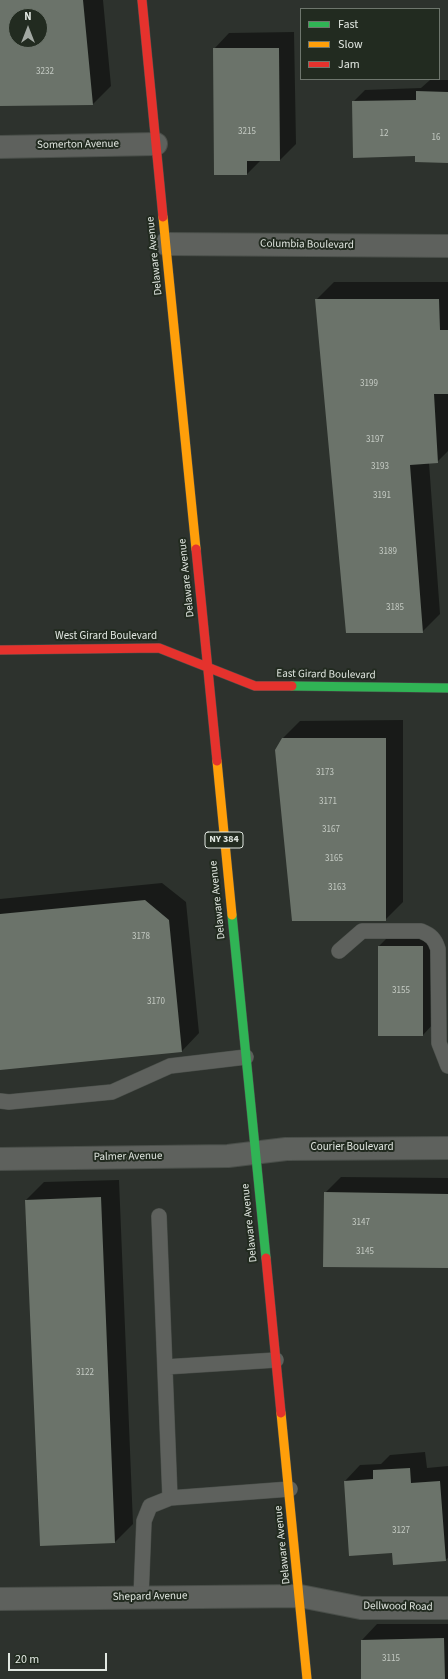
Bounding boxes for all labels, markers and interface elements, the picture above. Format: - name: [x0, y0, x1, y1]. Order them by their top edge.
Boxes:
- north arrow: [8, 8, 48, 48]
- legend: [300, 8, 440, 80]
- text: N: [24, 9, 32, 24]
- text: Fast: [338, 16, 358, 33]
- text: Slow: [338, 36, 363, 53]
- text: Jam: [338, 56, 360, 73]
- house number: 3232: [36, 67, 54, 77]
- house number: 3215: [238, 127, 256, 137]
- house number: 12: [380, 129, 388, 139]
- house number: 16: [432, 133, 440, 143]
- street label: Somerton Avenue: [37, 138, 119, 152]
- street label: Delaware Avenue: [144, 216, 166, 296]
- street label: Columbia Boulevard: [260, 238, 354, 252]
- house number: 3199: [360, 379, 378, 389]
- house number: 3197: [366, 435, 384, 445]
- house number: 3193: [371, 462, 389, 472]
- house number: 3191: [373, 491, 391, 501]
- street label: Delaware Avenue: [176, 538, 198, 618]
- house number: 3189: [379, 547, 397, 557]
- house number: 3185: [386, 603, 404, 613]
- street label: West Girard Boulevard: [55, 630, 157, 644]
- street label: East Girard Boulevard: [276, 668, 376, 682]
- house number: 3173: [316, 768, 334, 778]
- house number: 3171: [319, 797, 337, 807]
- house number: 3167: [322, 825, 340, 835]
- road number: NY 384: [205, 832, 243, 848]
- house number: 3165: [325, 854, 343, 864]
- street label: Delaware Avenue: [207, 860, 229, 940]
- house number: 3163: [328, 883, 346, 893]
- house number: 3178: [132, 932, 150, 942]
- house number: 3155: [392, 986, 410, 996]
- house number: 3170: [147, 997, 165, 1007]
- street label: Courier Boulevard: [310, 1141, 394, 1155]
- street label: Palmer Avenue: [94, 1150, 162, 1164]
- street label: Delaware Avenue: [239, 1183, 261, 1263]
- house number: 3147: [352, 1218, 370, 1228]
- house number: 3145: [356, 1247, 374, 1257]
- house number: 3122: [76, 1368, 94, 1378]
- street label: Delaware Avenue: [272, 1505, 294, 1585]
- house number: 3127: [392, 1526, 410, 1536]
- street label: Shepard Avenue: [113, 1590, 187, 1604]
- street label: Dellwood Road: [363, 1600, 433, 1614]
- scale bar: [10, 1645, 109, 1671]
- text: 20 m: [15, 1651, 39, 1668]
- house number: 3115: [382, 1654, 400, 1664]

